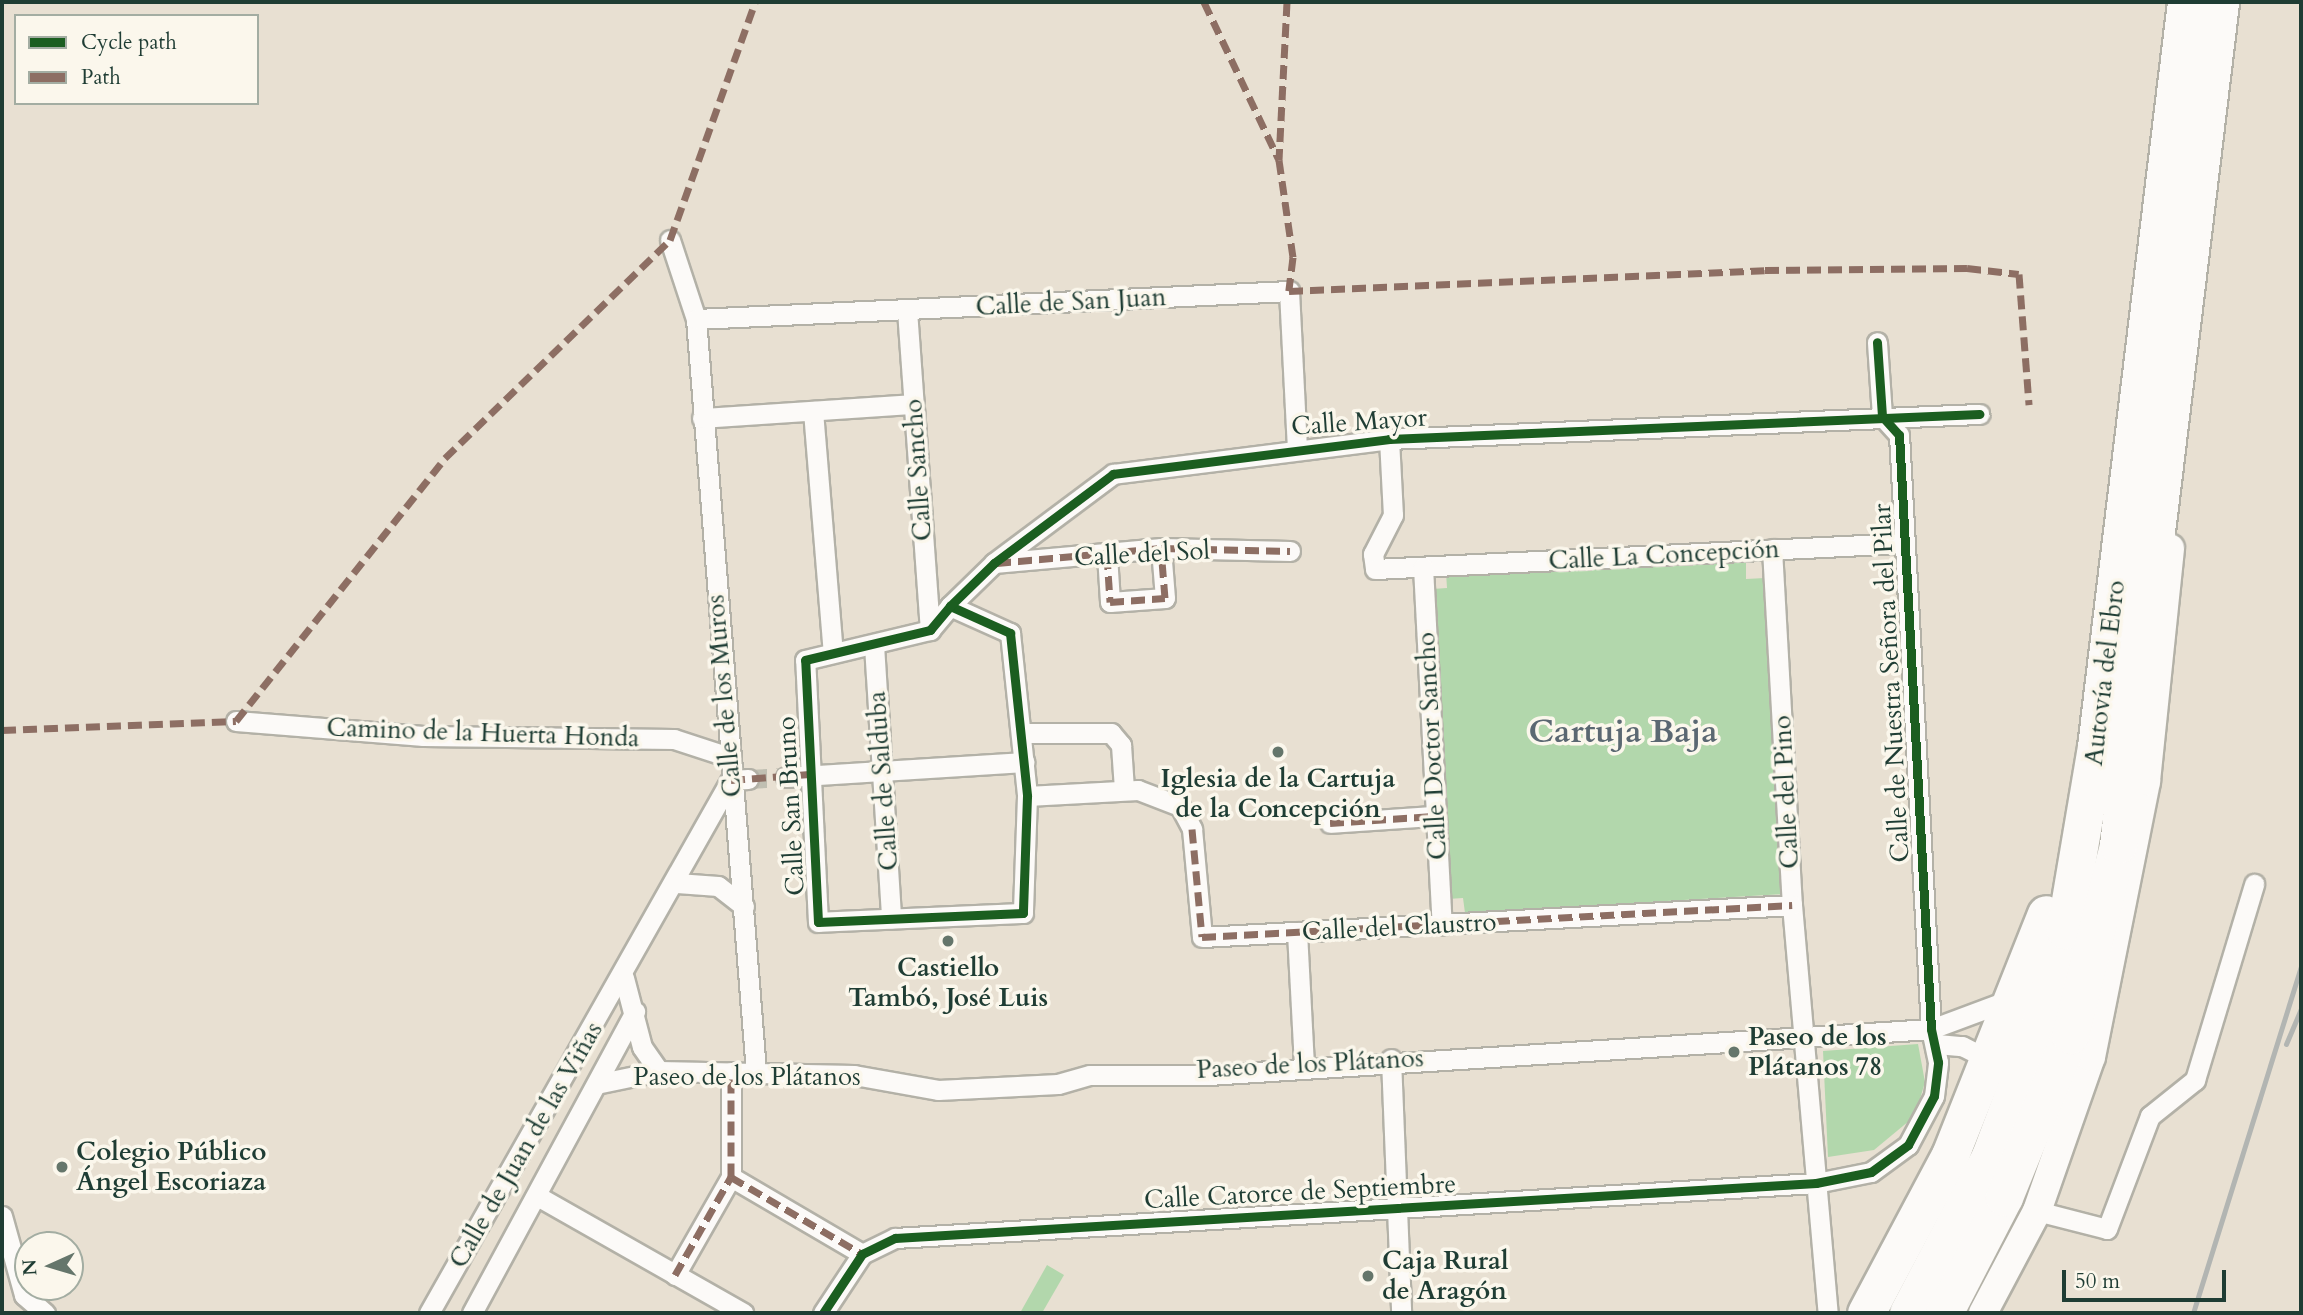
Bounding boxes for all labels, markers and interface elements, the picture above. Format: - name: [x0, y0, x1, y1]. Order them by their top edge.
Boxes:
- legend: [14, 14, 259, 105]
- text: Cycle path: [81, 28, 177, 57]
- text: Path: [81, 63, 121, 92]
- street label: Calle de San Juan: [975, 281, 1167, 323]
- street label: Calle Sancho: [897, 398, 939, 542]
- street label: Calle Mayor: [1290, 402, 1428, 442]
- street label: Calle de Nuestra Señora del Pilar: [1866, 503, 1916, 863]
- street label: Calle La Concepción: [1548, 533, 1780, 577]
- street label: Calle del Sol: [1073, 535, 1211, 573]
- street label: Autovía del Ebro: [2078, 579, 2132, 767]
- street label: Calle de los Muros: [700, 593, 748, 799]
- street label: Calle Doctor Sancho: [1410, 631, 1454, 861]
- street label: Calle de Salduba: [861, 690, 905, 872]
- street label: Camino de la Huerta Honda: [326, 712, 640, 754]
- district label: Cartuja Baja: [1528, 712, 1718, 752]
- street label: Calle del Pino: [1766, 714, 1806, 870]
- street label: Calle San Bruno: [771, 716, 811, 896]
- marker: Iglesia de la Cartuja de la Concepción: [1270, 744, 1286, 760]
- place label: Iglesia de la Cartuja de la Concepción: [1160, 763, 1396, 824]
- street label: Calle del Claustro: [1301, 906, 1497, 948]
- marker: Castiello Tambó, José Luis: [940, 933, 956, 949]
- place label: Castiello Tambó, José Luis: [848, 952, 1048, 1014]
- street label: Calle de Juan de las Viñas: [443, 1016, 609, 1274]
- place label: Paseo de los Plátanos 78: [1748, 1021, 1887, 1082]
- street label: Paseo de los Plátanos: [1196, 1042, 1424, 1086]
- marker: Paseo de los Plátanos 78: [1726, 1044, 1742, 1060]
- street label: Paseo de los Plátanos: [633, 1061, 861, 1093]
- place label: Colegio Público Ángel Escoriaza: [76, 1136, 266, 1198]
- marker: Colegio Público Ángel Escoriaza: [54, 1159, 70, 1175]
- street label: Calle Catorce de Septiembre: [1143, 1168, 1457, 1216]
- north arrow: [14, 1231, 84, 1301]
- place label: Caja Rural de Aragón: [1382, 1245, 1509, 1306]
- scale bar: [2065, 1256, 2230, 1300]
- text: N: [17, 1258, 44, 1276]
- text: 50 m: [2075, 1267, 2120, 1296]
- marker: Caja Rural de Aragón: [1360, 1268, 1376, 1284]

